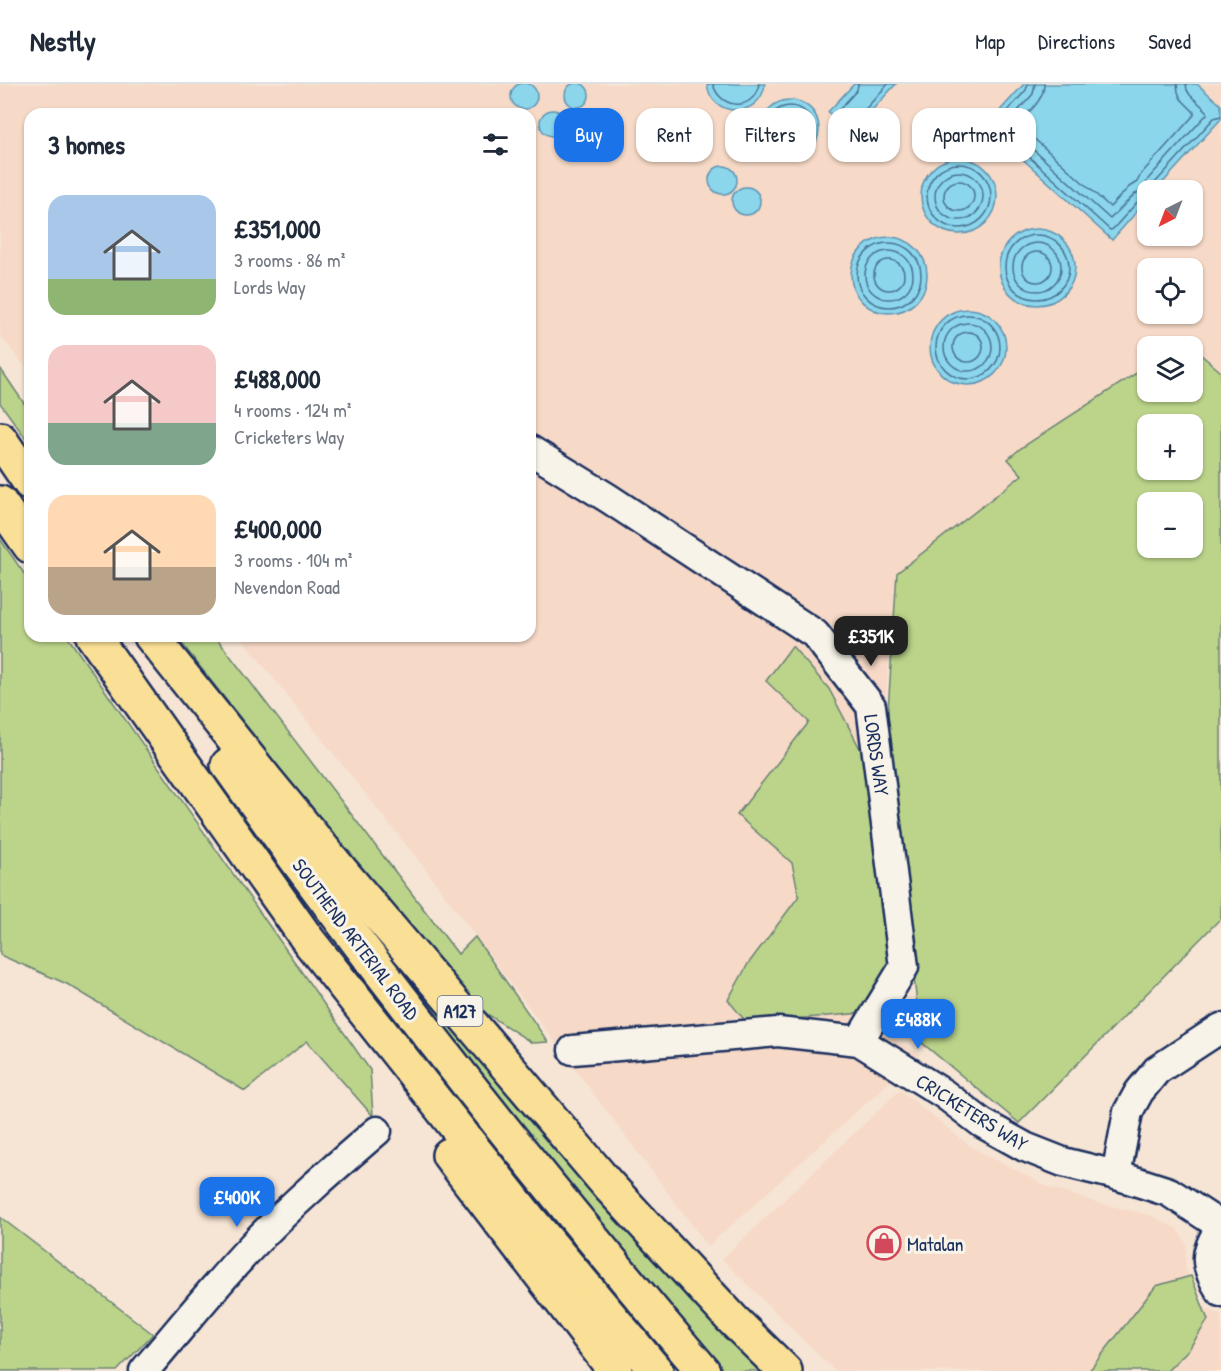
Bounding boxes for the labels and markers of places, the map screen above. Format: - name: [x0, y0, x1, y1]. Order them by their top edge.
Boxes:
- pin: £351K: [829, 616, 913, 667]
- pin: £488K: [876, 999, 960, 1050]
- pin: £400K: [195, 1177, 279, 1228]
- shop icon: Matalan: [866, 1225, 902, 1261]
- place label: Matalan: [907, 1230, 964, 1257]

